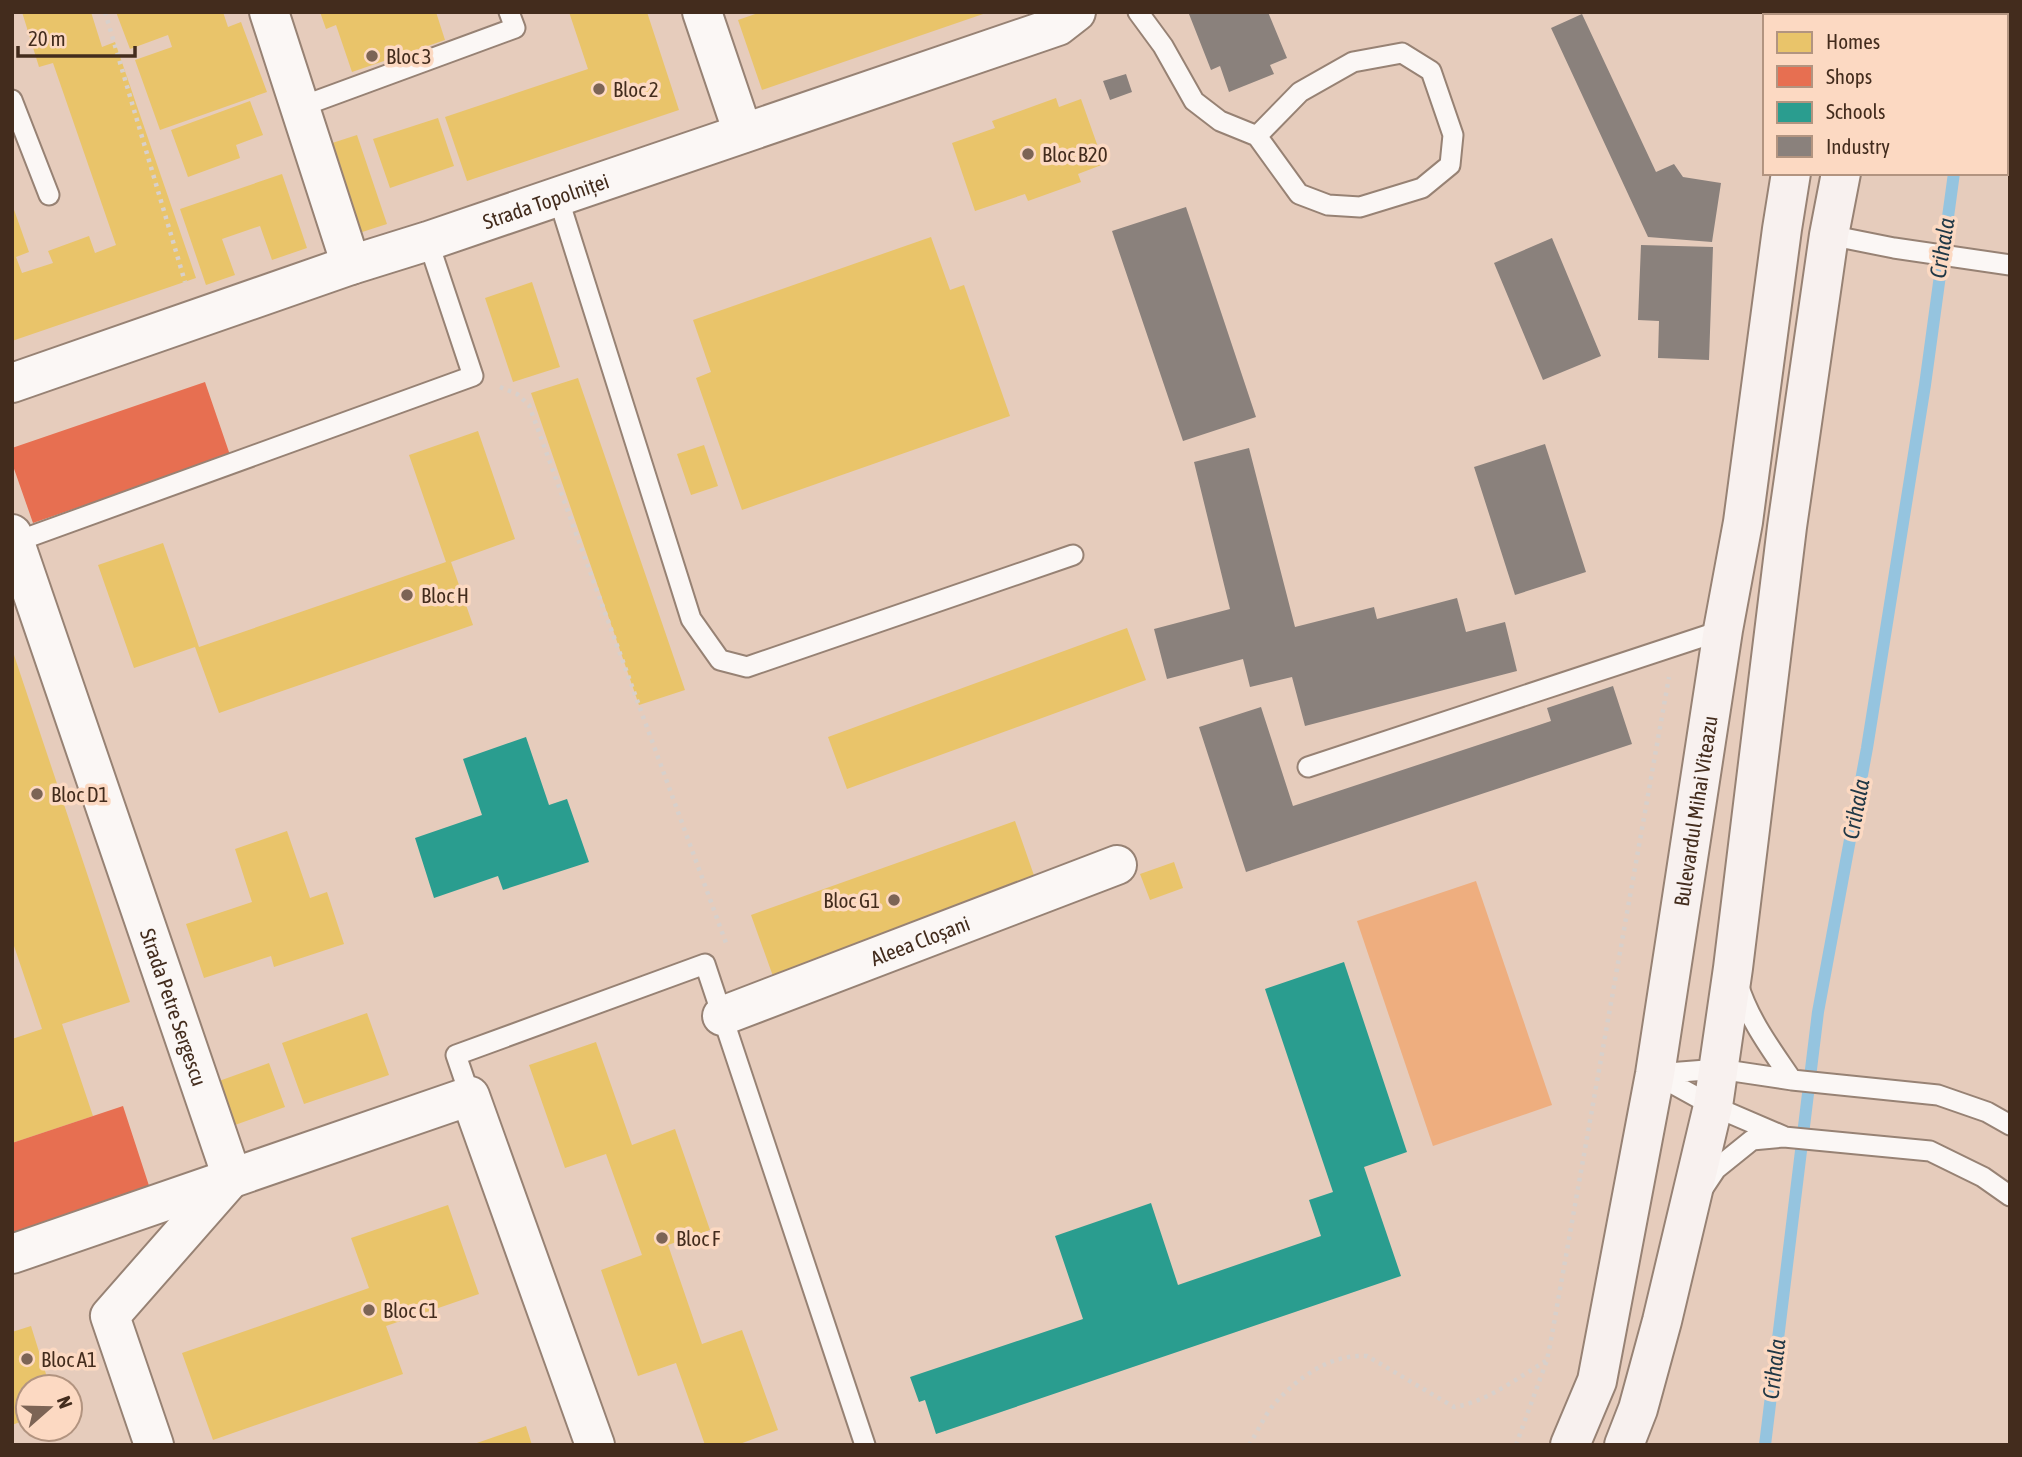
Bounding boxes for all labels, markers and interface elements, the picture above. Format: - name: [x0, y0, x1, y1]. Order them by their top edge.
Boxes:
- scale bar: [18, 14, 135, 58]
- legend: [1763, 14, 2008, 175]
- text: 20 m: [28, 26, 66, 50]
- text: Homes: [1826, 29, 1880, 53]
- place label: Bloc 3: [386, 44, 432, 68]
- marker: Bloc 3: [364, 48, 380, 64]
- text: Shops: [1826, 64, 1872, 88]
- place label: Bloc 2: [613, 77, 659, 101]
- marker: Bloc 2: [591, 81, 607, 97]
- text: Schools: [1826, 99, 1886, 123]
- text: Industry: [1826, 134, 1890, 158]
- place label: Bloc B20: [1042, 142, 1108, 166]
- marker: Bloc B20: [1020, 146, 1036, 162]
- street label: Strada Topolniței: [480, 168, 612, 233]
- water label: Crihala: [1924, 216, 1960, 280]
- place label: Bloc H: [421, 583, 469, 607]
- marker: Bloc H: [399, 587, 415, 603]
- street label: Bulevardul Mihai Viteazu: [1669, 714, 1722, 908]
- water label: Crihala: [1837, 776, 1875, 841]
- place label: Bloc D1: [51, 782, 108, 806]
- marker: Bloc D1: [29, 786, 45, 802]
- place label: Bloc G1: [823, 888, 880, 912]
- marker: Bloc G1: [886, 892, 902, 908]
- street label: Aleea Cloșani: [867, 910, 973, 970]
- street label: Strada Petre Sergescu: [136, 925, 212, 1089]
- place label: Bloc F: [676, 1226, 721, 1250]
- marker: Bloc F: [654, 1230, 670, 1246]
- place label: Bloc C1: [383, 1298, 438, 1322]
- marker: Bloc C1: [361, 1302, 377, 1318]
- water label: Crihala: [1757, 1337, 1791, 1401]
- place label: Bloc A1: [41, 1347, 97, 1371]
- marker: Bloc A1: [19, 1351, 35, 1367]
- north arrow: [14, 1373, 84, 1443]
- text: N: [53, 1393, 77, 1411]

